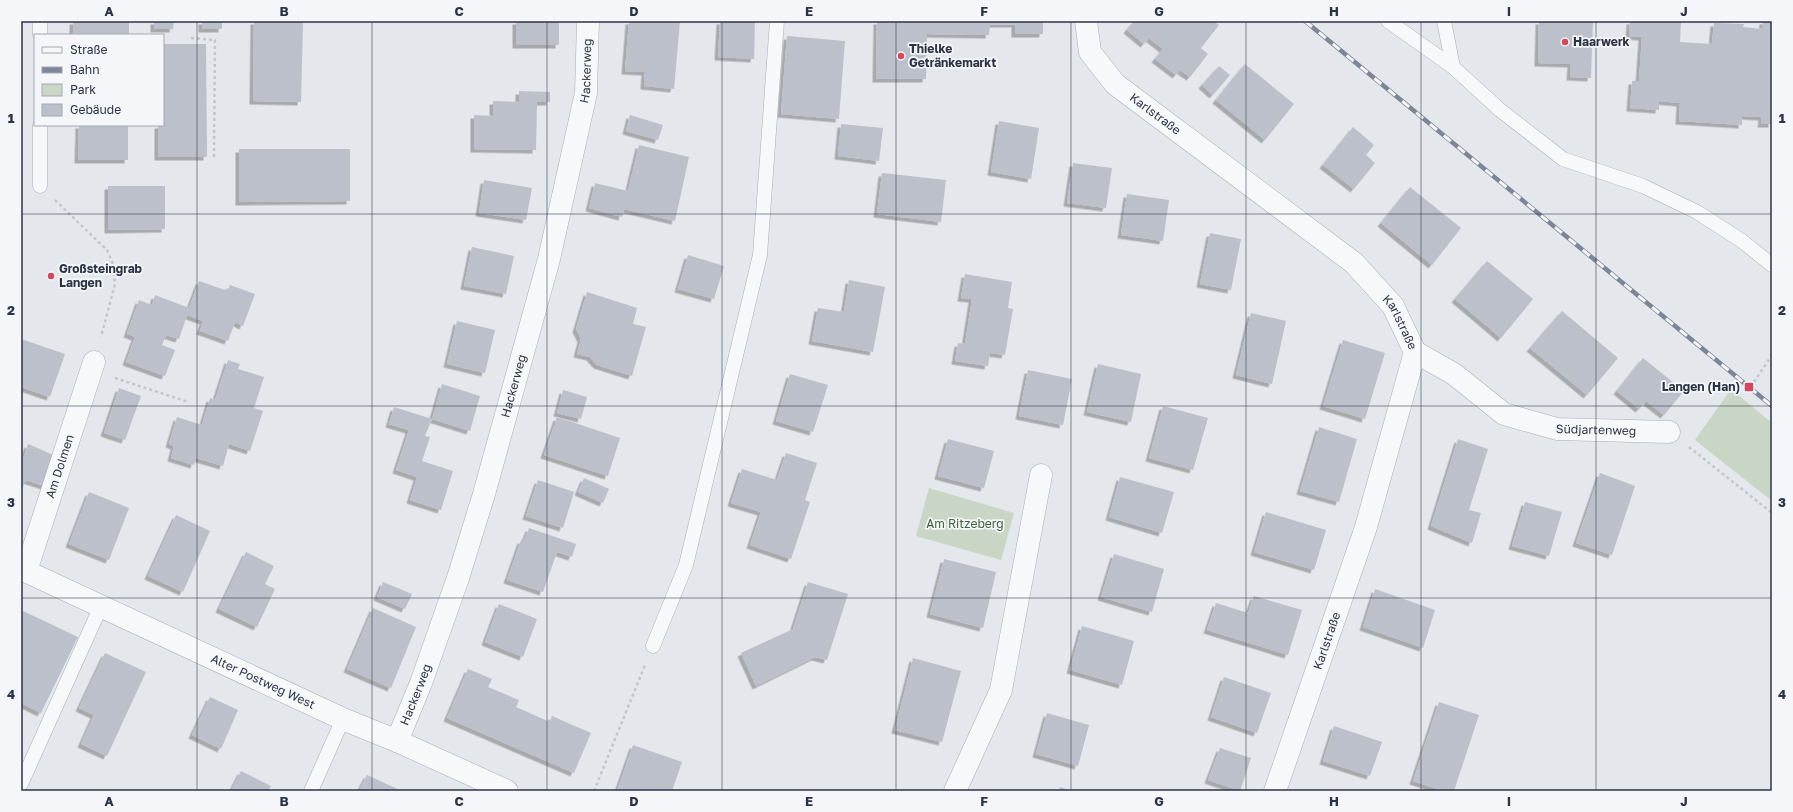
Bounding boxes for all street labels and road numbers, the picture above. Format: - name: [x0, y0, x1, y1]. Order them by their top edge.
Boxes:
- street label: Hackerweg: [576, 38, 595, 105]
- street label: Karlstraße: [1127, 90, 1184, 138]
- street label: Karlstraße: [1379, 291, 1421, 352]
- street label: Hackerweg: [497, 353, 529, 419]
- street label: Südjartenweg: [1556, 421, 1636, 438]
- street label: Am Dolmen: [42, 432, 77, 500]
- street label: Karlstraße: [1310, 610, 1343, 672]
- street label: Alter Postweg West: [209, 651, 318, 712]
- street label: Hackerweg: [396, 662, 434, 727]

